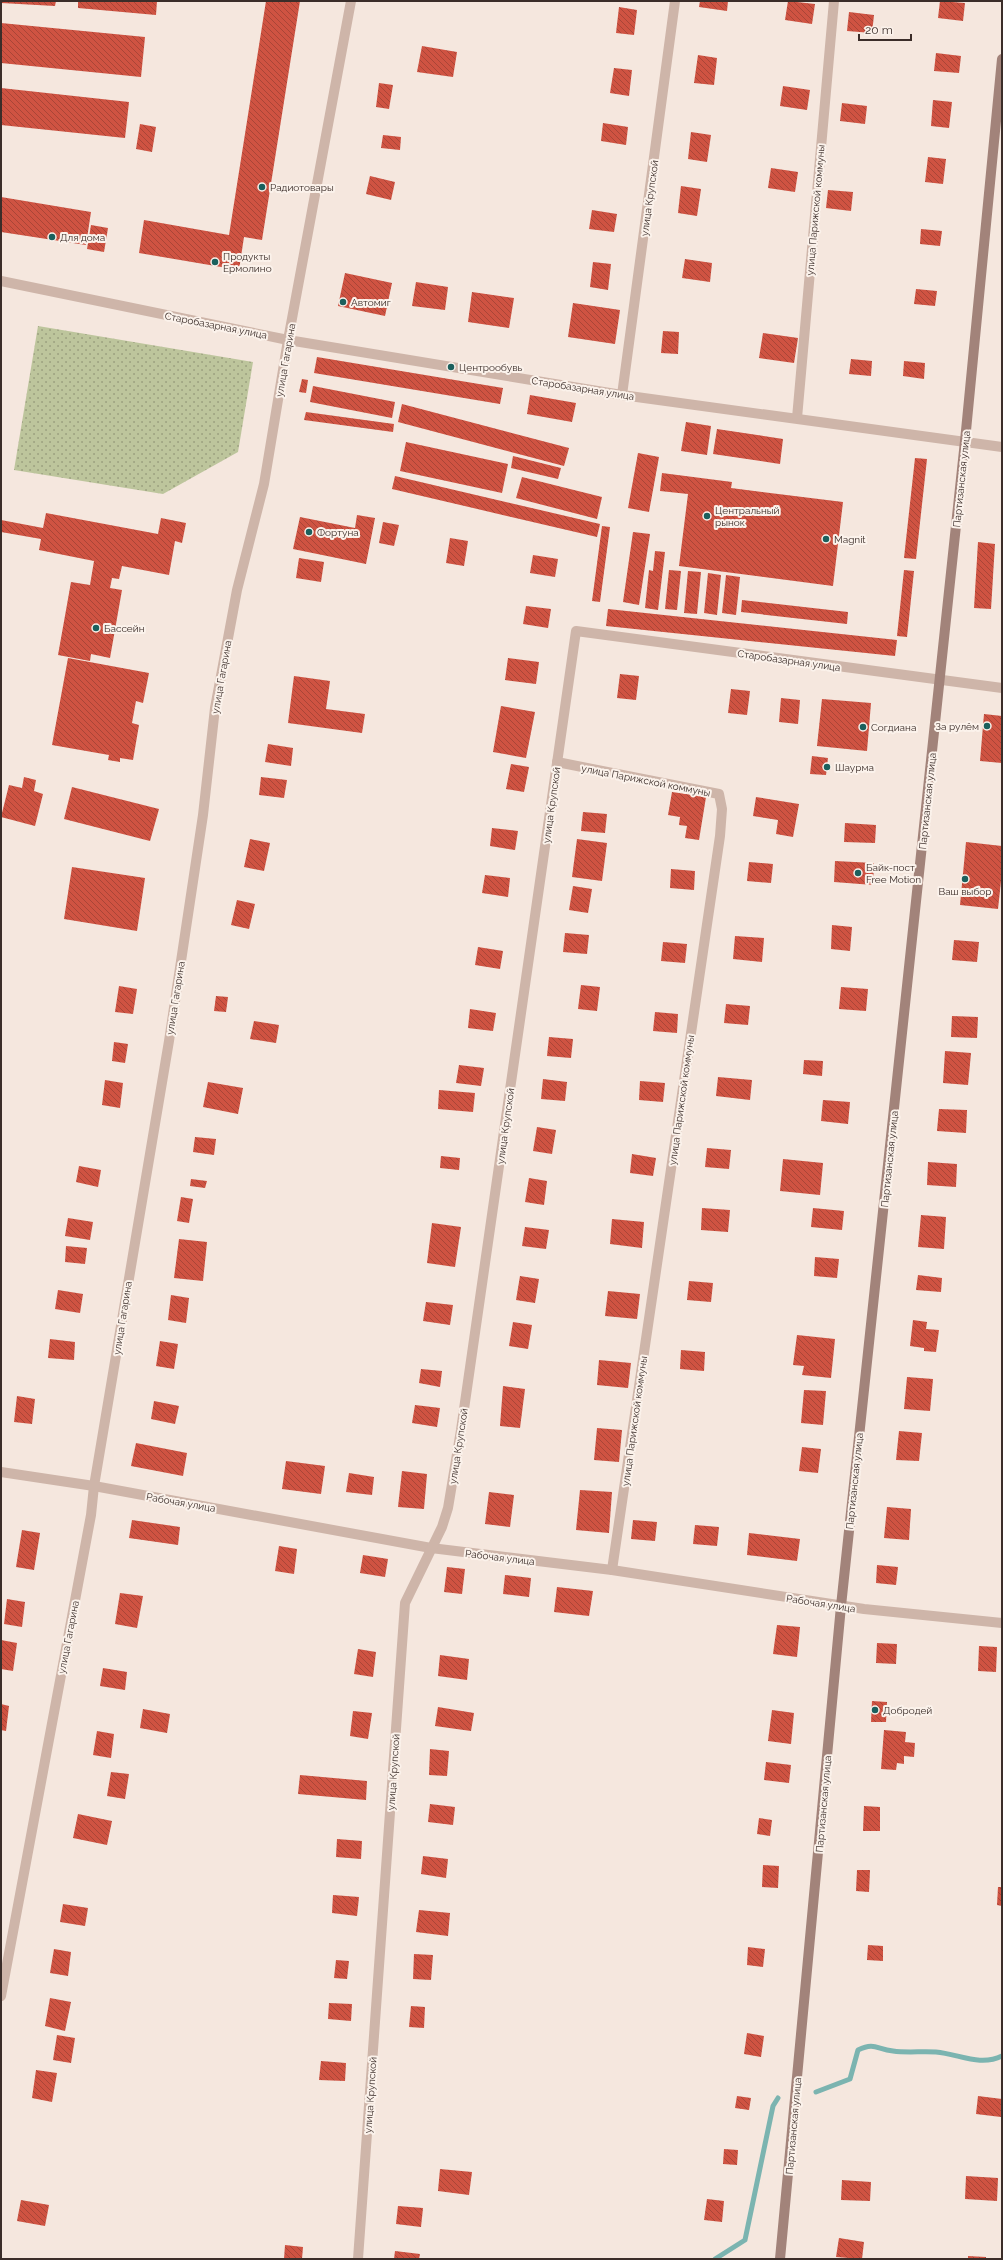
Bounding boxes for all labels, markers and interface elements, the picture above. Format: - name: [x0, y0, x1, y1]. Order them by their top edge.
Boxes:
- scale bar: [859, 16, 911, 42]
- text: 20 m: [865, 23, 893, 37]
- street label: улица Парижской коммуны: [804, 144, 827, 276]
- street label: улица Крупской: [639, 159, 660, 237]
- marker: Радиотовары: [257, 182, 267, 192]
- place label: Радиотовары: [270, 182, 334, 193]
- marker: Для дома: [47, 232, 57, 242]
- place label: Для дома: [60, 232, 105, 243]
- place label: Продукты Ермолино: [223, 251, 272, 274]
- marker: Продукты Ермолино: [210, 257, 220, 267]
- marker: Автомиг: [338, 297, 348, 307]
- place label: Автомиг: [351, 297, 391, 308]
- street label: Старобазарная улица: [164, 310, 268, 341]
- street label: улица Гагарина: [274, 323, 297, 398]
- marker: Центрообувь: [446, 362, 456, 372]
- place label: Центрообувь: [459, 362, 523, 373]
- street label: Старобазарная улица: [531, 375, 635, 402]
- street label: Партизанская улица: [951, 430, 972, 528]
- place label: Центральный рынок: [715, 505, 780, 528]
- marker: Центральный рынок: [702, 511, 712, 521]
- marker: Фортуна: [304, 527, 314, 537]
- place label: Фортуна: [317, 527, 359, 538]
- marker: Magnit: [821, 534, 831, 544]
- place label: Magnit: [834, 534, 866, 545]
- marker: Бассейн: [91, 623, 101, 633]
- place label: Бассейн: [104, 623, 145, 634]
- street label: улица Гагарина: [210, 640, 233, 715]
- street label: Старобазарная улица: [737, 648, 841, 673]
- place label: За рулём: [936, 721, 979, 732]
- marker: За рулём: [982, 721, 992, 731]
- marker: Согдиана: [858, 722, 868, 732]
- place label: Согдиана: [871, 722, 916, 733]
- street label: Партизанская улица: [917, 752, 938, 850]
- marker: Шаурма: [822, 762, 832, 772]
- place label: Шаурма: [835, 762, 874, 773]
- street label: улица Парижской коммуны: [580, 763, 712, 798]
- street label: улица Крупской: [541, 766, 562, 844]
- place label: Байк-пост Free Motion: [866, 862, 921, 885]
- marker: Байк-пост Free Motion: [853, 868, 863, 878]
- marker: Ваш выбор: [960, 874, 970, 884]
- place label: Ваш выбор: [939, 886, 991, 897]
- street label: улица Гагарина: [164, 961, 187, 1036]
- street label: улица Парижской коммуны: [667, 1034, 696, 1166]
- street label: улица Крупской: [495, 1087, 516, 1165]
- street label: Партизанская улица: [879, 1110, 900, 1208]
- street label: улица Гагарина: [111, 1281, 134, 1356]
- street label: улица Парижской коммуны: [620, 1355, 649, 1487]
- street label: улица Крупской: [447, 1407, 470, 1485]
- street label: Партизанская улица: [844, 1432, 865, 1530]
- street label: Рабочая улица: [145, 1491, 216, 1514]
- street label: Рабочая улица: [465, 1548, 535, 1567]
- street label: Рабочая улица: [785, 1593, 856, 1614]
- street label: улица Гагарина: [56, 1600, 81, 1675]
- marker: Добродей: [870, 1705, 880, 1715]
- place label: Добродей: [883, 1705, 932, 1716]
- street label: улица Крупской: [385, 1733, 402, 1811]
- street label: Партизанская улица: [814, 1755, 833, 1853]
- street label: улица Крупской: [362, 2056, 379, 2134]
- street label: Партизанская улица: [784, 2077, 803, 2175]

